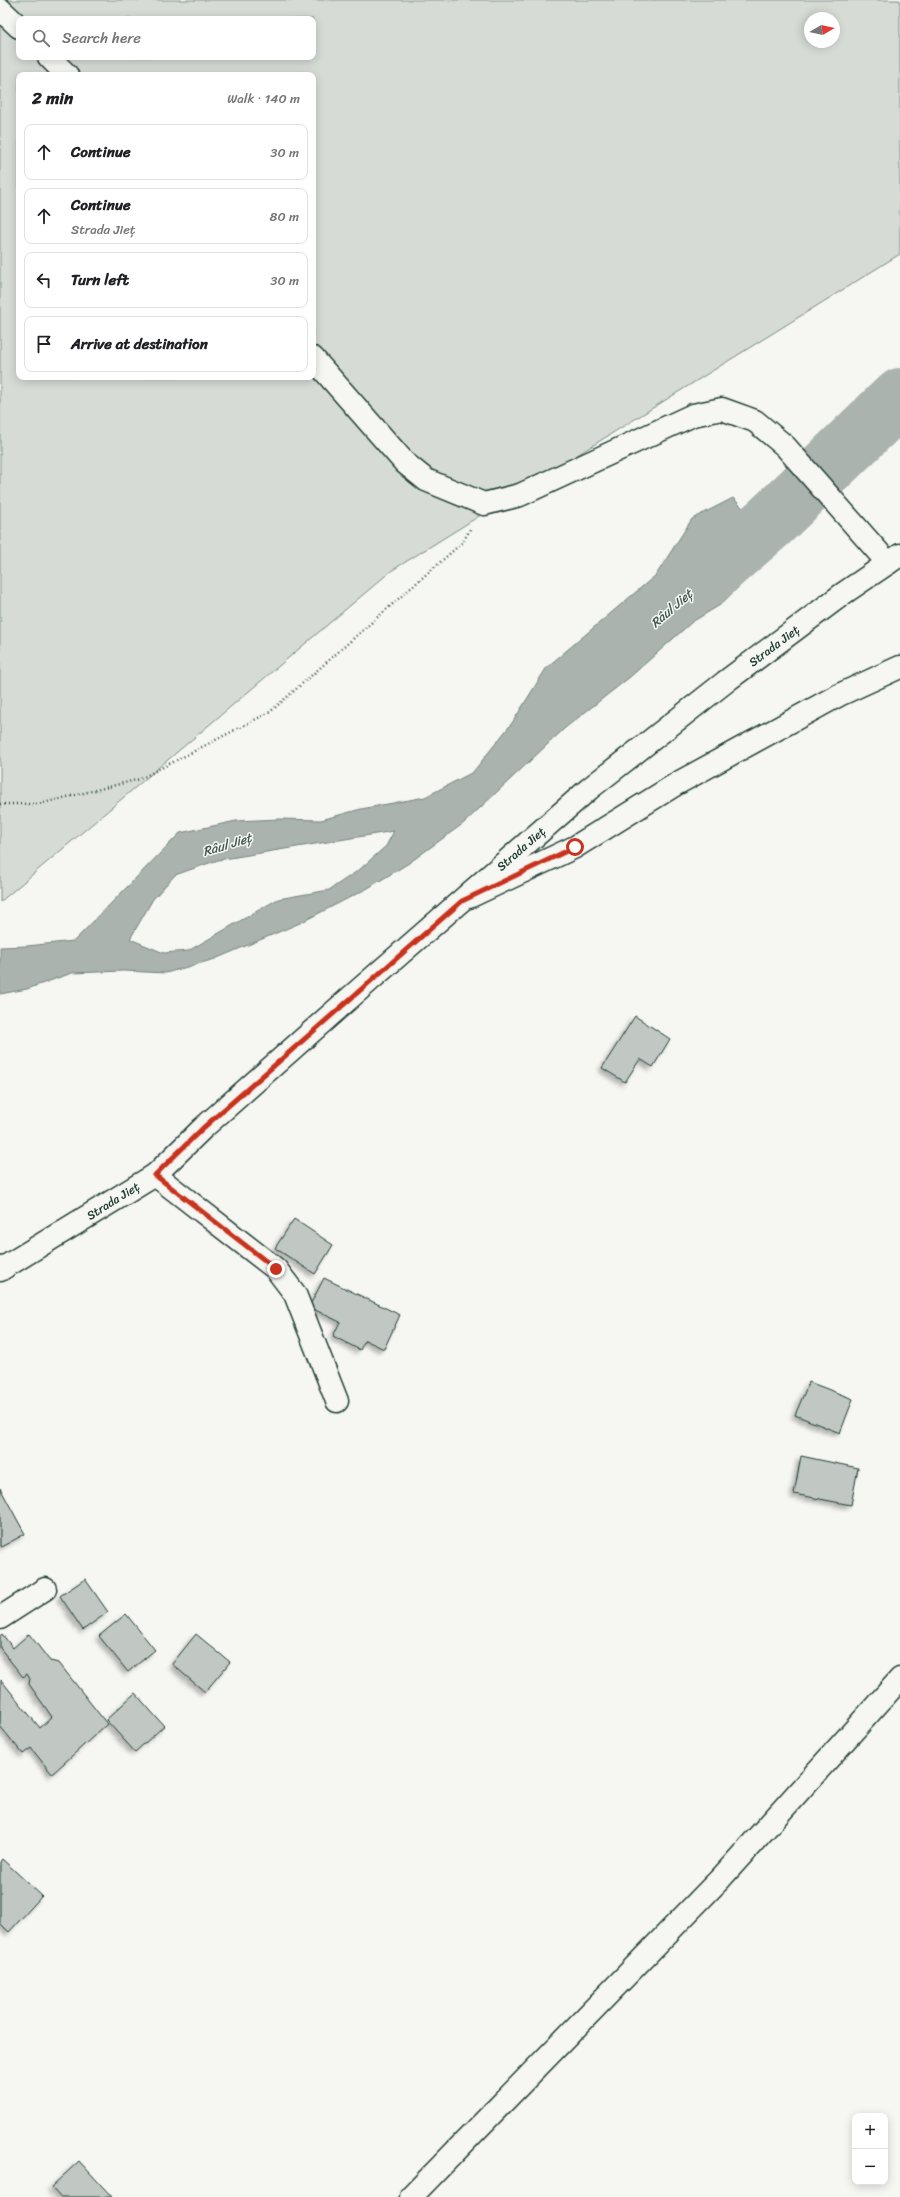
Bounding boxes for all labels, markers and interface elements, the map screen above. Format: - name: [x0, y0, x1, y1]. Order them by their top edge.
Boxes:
- north arrow: [804, 12, 840, 48]
- search box: [16, 16, 316, 60]
- text: Search here: [62, 25, 141, 51]
- icon: search: [30, 27, 52, 49]
- text: 2 min: [32, 83, 73, 113]
- text: Walk · 140 m: [227, 87, 300, 110]
- text: Continue: [71, 139, 131, 165]
- icon: ahead: [33, 141, 55, 163]
- text: 30 m: [270, 141, 299, 164]
- text: Continue: [71, 192, 131, 218]
- icon: ahead: [33, 205, 55, 227]
- text: 80 m: [270, 205, 299, 228]
- text: Strada Jieț: [71, 218, 136, 241]
- text: Turn left: [71, 267, 129, 293]
- icon: left: [33, 269, 55, 291]
- text: 30 m: [270, 269, 299, 292]
- text: Arrive at destination: [71, 331, 208, 357]
- icon: arrive: [33, 333, 55, 355]
- water label: Râul Jieț: [645, 582, 699, 633]
- street label: Strada Jieț: [744, 619, 804, 673]
- street label: Strada Jieț: [491, 821, 551, 877]
- water label: Râul Jieț: [200, 826, 256, 863]
- route start: [566, 838, 584, 856]
- street label: Strada Jieț: [82, 1176, 144, 1226]
- route end: [267, 1260, 285, 1278]
- map controls: [852, 2113, 888, 2185]
- button: +: [852, 2113, 888, 2149]
- button: −: [852, 2149, 888, 2185]

